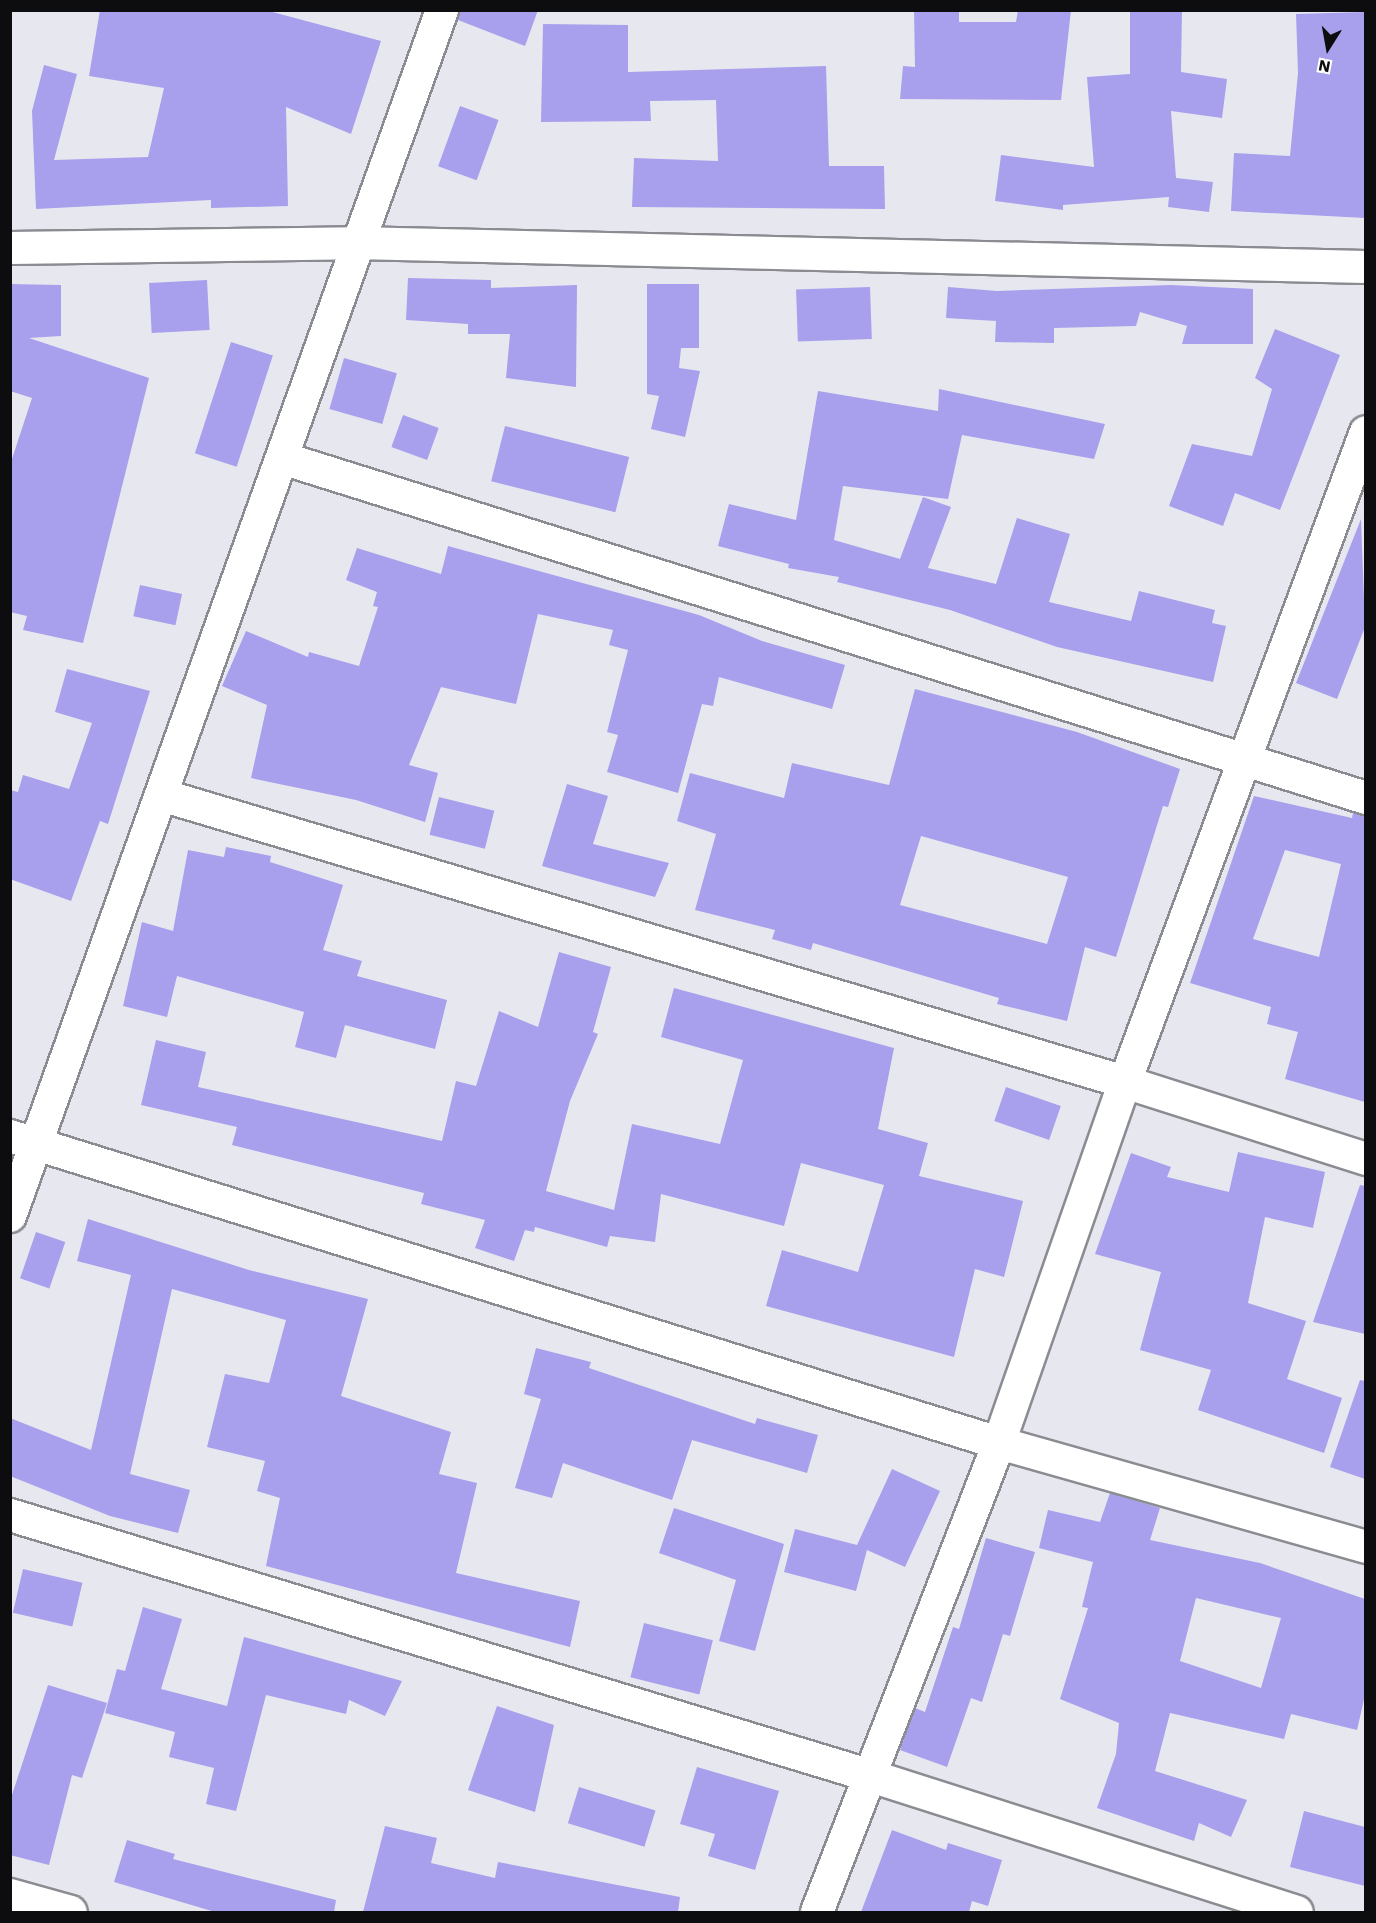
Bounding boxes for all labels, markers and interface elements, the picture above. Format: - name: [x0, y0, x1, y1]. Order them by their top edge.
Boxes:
- north arrow: [1298, 18, 1358, 78]
- text: N: [1317, 56, 1332, 77]

